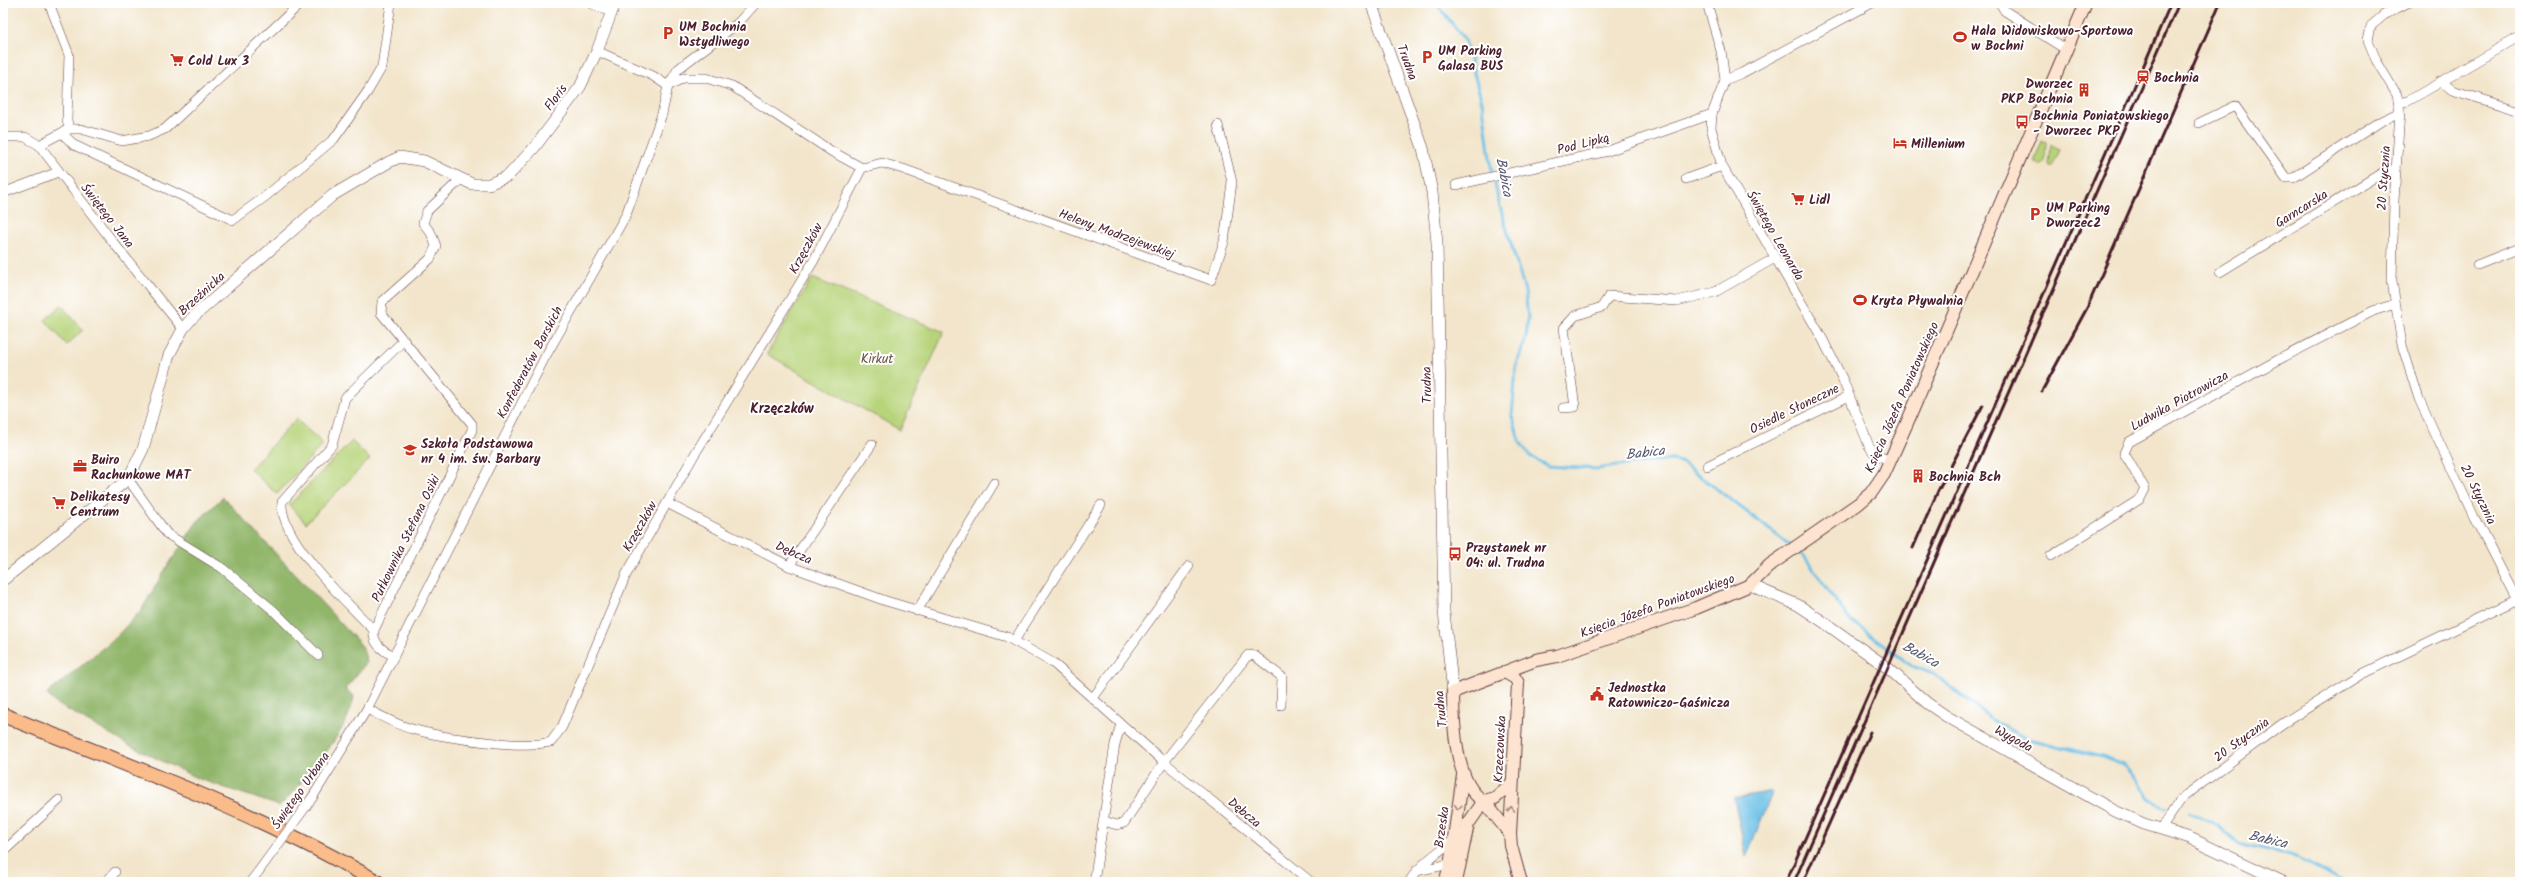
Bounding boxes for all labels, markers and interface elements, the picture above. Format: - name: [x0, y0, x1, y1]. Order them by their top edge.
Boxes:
- place label: UM Bochnia Wstydliwego: [679, 17, 750, 53]
- place label: Hala Widowiskowo-Sportowa w Bochni: [1971, 21, 2134, 57]
- parking icon: UM Bochnia Wstydliwego: [660, 25, 676, 41]
- sports icon: Hala Widowiskowo-Sportowa w Bochni: [1952, 29, 1968, 45]
- place label: UM Parking Galasa BUS: [1438, 41, 1504, 77]
- street label: Trudna: [1390, 42, 1423, 84]
- parking icon: UM Parking Galasa BUS: [1419, 49, 1435, 65]
- place label: Cold Lux 3: [188, 51, 249, 72]
- supermarket icon: Cold Lux 3: [169, 52, 185, 68]
- place label: Bochnia: [2154, 68, 2199, 89]
- station icon: Bochnia: [2135, 69, 2151, 85]
- place label: Dworzec PKP Bochnia: [2001, 74, 2073, 110]
- street label: Floris: [539, 80, 573, 116]
- building icon: Dworzec PKP Bochnia: [2076, 82, 2092, 98]
- place label: Bochnia Poniatowskiego - Dworzec PKP: [2033, 106, 2169, 142]
- bus stop icon: Bochnia Poniatowskiego - Dworzec PKP: [2014, 114, 2030, 130]
- street label: Pod Lipką: [1555, 128, 1612, 161]
- place label: Millenium: [1911, 134, 1965, 155]
- hotel icon: Millenium: [1892, 135, 1908, 151]
- street label: 20 Stycznia: [2372, 145, 2397, 211]
- water label: Babica: [1490, 156, 1519, 200]
- street label: Świętego Jana: [75, 179, 139, 253]
- street label: Garncarska: [2271, 185, 2332, 234]
- street label: Świętego Leonarda: [1740, 187, 1809, 285]
- place label: Lidl: [1809, 190, 1830, 211]
- supermarket icon: Lidl: [1790, 191, 1806, 207]
- place label: UM Parking Dworzec2: [2046, 198, 2110, 234]
- street label: Heleny Modrzejewskiej: [1056, 204, 1178, 265]
- parking icon: UM Parking Dworzec2: [2027, 206, 2043, 222]
- street label: Krzęczków: [784, 219, 829, 278]
- street label: Brzeźnicka: [174, 267, 230, 321]
- place label: Kryta Pływalnia: [1871, 291, 1964, 312]
- sports icon: Kryta Pływalnia: [1852, 292, 1868, 308]
- street label: Konfederatów Barskich: [492, 303, 569, 423]
- street label: Księcia Józefa Poniatowskiego: [1860, 319, 1945, 476]
- park label: Kirkut: [861, 349, 894, 370]
- street label: Trudna: [1417, 366, 1438, 404]
- street label: Ludwika Piotrowicza: [2127, 366, 2233, 437]
- street label: Osiedle Słoneczne: [1746, 378, 1843, 440]
- district label: Krzęczków: [750, 398, 815, 420]
- place label: Szkoła Podstawowa nr 4 im. św. Barbary: [421, 434, 541, 470]
- water label: Babica: [1624, 440, 1667, 466]
- school or university icon: Szkoła Podstawowa nr 4 im. św. Barbary: [402, 442, 418, 458]
- place label: Buiro Rachunkowe MAT: [91, 450, 193, 486]
- office icon: Buiro Rachunkowe MAT: [72, 458, 88, 474]
- street label: 20 Stycznia: [2454, 461, 2501, 528]
- place label: Bochnia Bch: [1929, 467, 2001, 488]
- building icon: Bochnia Bch: [1910, 468, 1926, 484]
- street label: Pułkownika Stefana Osiki: [366, 471, 447, 606]
- place label: Delikatesy Centrum: [70, 487, 130, 523]
- supermarket icon: Delikatesy Centrum: [51, 495, 67, 511]
- street label: Krzęczków: [617, 497, 663, 556]
- street label: Dębcza: [772, 536, 815, 571]
- place label: Przystanek nr 04: ul. Trudna: [1466, 538, 1548, 574]
- bus stop icon: Przystanek nr 04: ul. Trudna: [1447, 546, 1463, 562]
- street label: Księcia Józefa Poniatowskiego: [1577, 569, 1738, 644]
- water label: Babica: [1898, 636, 1944, 675]
- place label: Jednostka Ratowniczo-Gaśnicza: [1608, 678, 1730, 714]
- public building icon: Jednostka Ratowniczo-Gaśnicza: [1589, 686, 1605, 702]
- street label: Trudna: [1429, 689, 1454, 728]
- street label: 20 Stycznia: [2209, 713, 2274, 768]
- street label: Krzeczowska: [1488, 715, 1513, 783]
- street label: Wygoda: [1990, 720, 2036, 758]
- street label: Świętego Urbana: [267, 748, 336, 834]
- street label: Dębcza: [1223, 793, 1266, 834]
- one-way arrow: [1454, 804, 1463, 810]
- street label: Brzeska: [1429, 805, 1456, 849]
- one-way arrow: [1507, 806, 1515, 812]
- water label: Babica: [2246, 825, 2291, 855]

